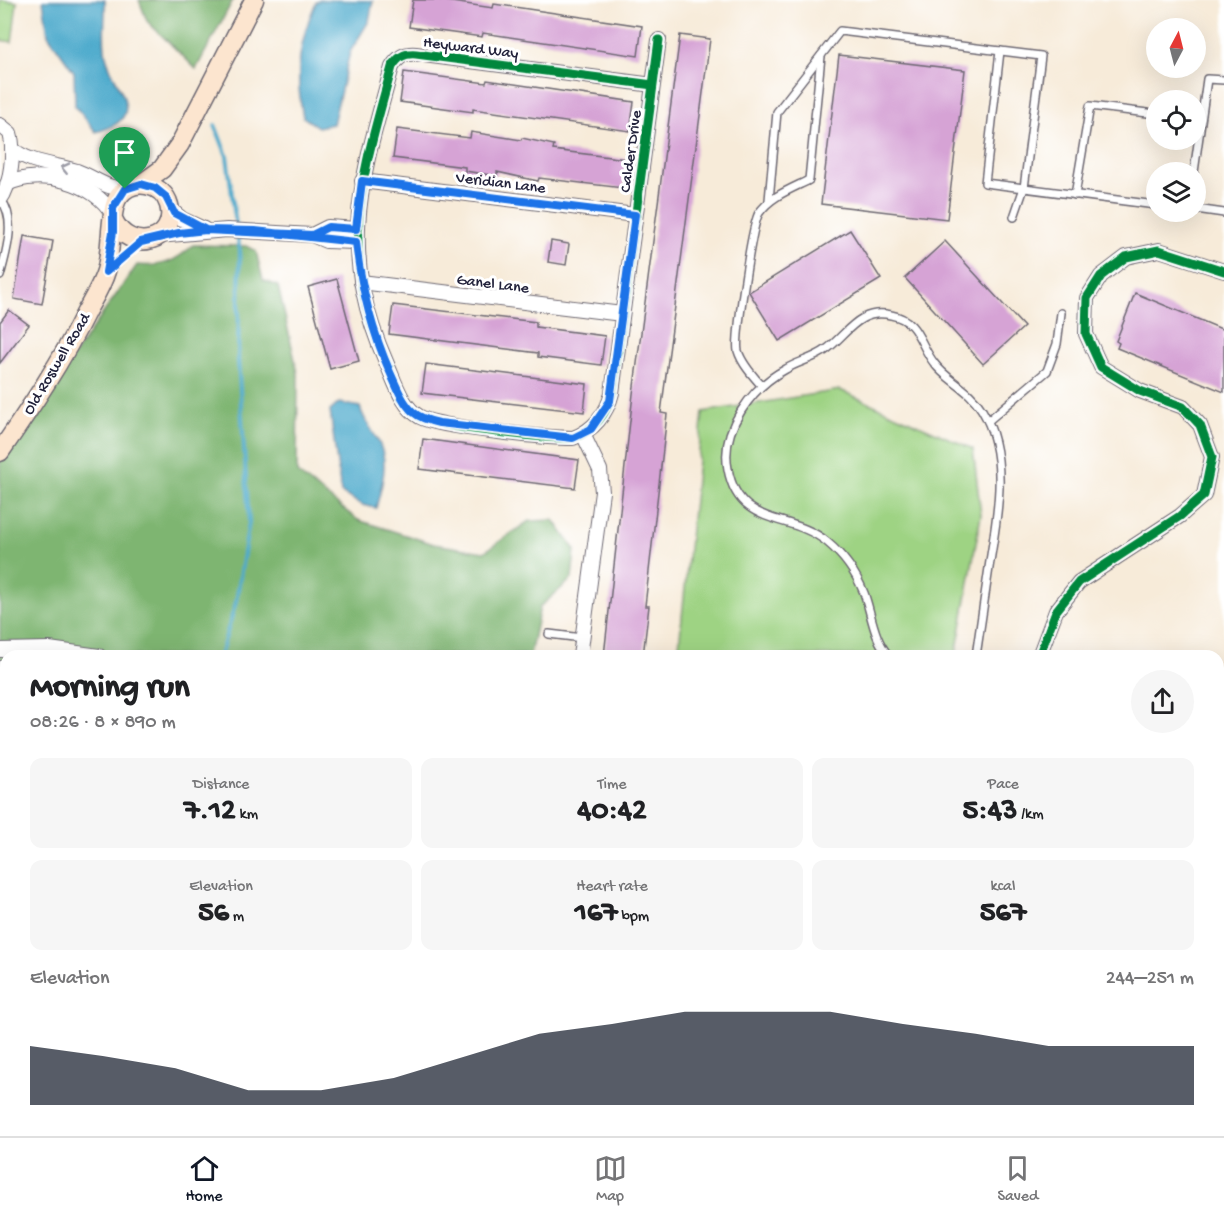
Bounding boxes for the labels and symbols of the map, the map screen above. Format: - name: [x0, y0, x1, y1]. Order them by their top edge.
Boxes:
- north arrow: [1146, 18, 1206, 78]
- street label: Heyward Way: [422, 34, 519, 65]
- street label: Calder Drive: [617, 108, 648, 194]
- pin: [99, 127, 150, 189]
- one-way arrow: [61, 163, 71, 176]
- street label: Veridian Lane: [454, 169, 547, 199]
- street label: Ganel Lane: [455, 272, 531, 299]
- street label: Old Roswell Road: [20, 309, 97, 419]

